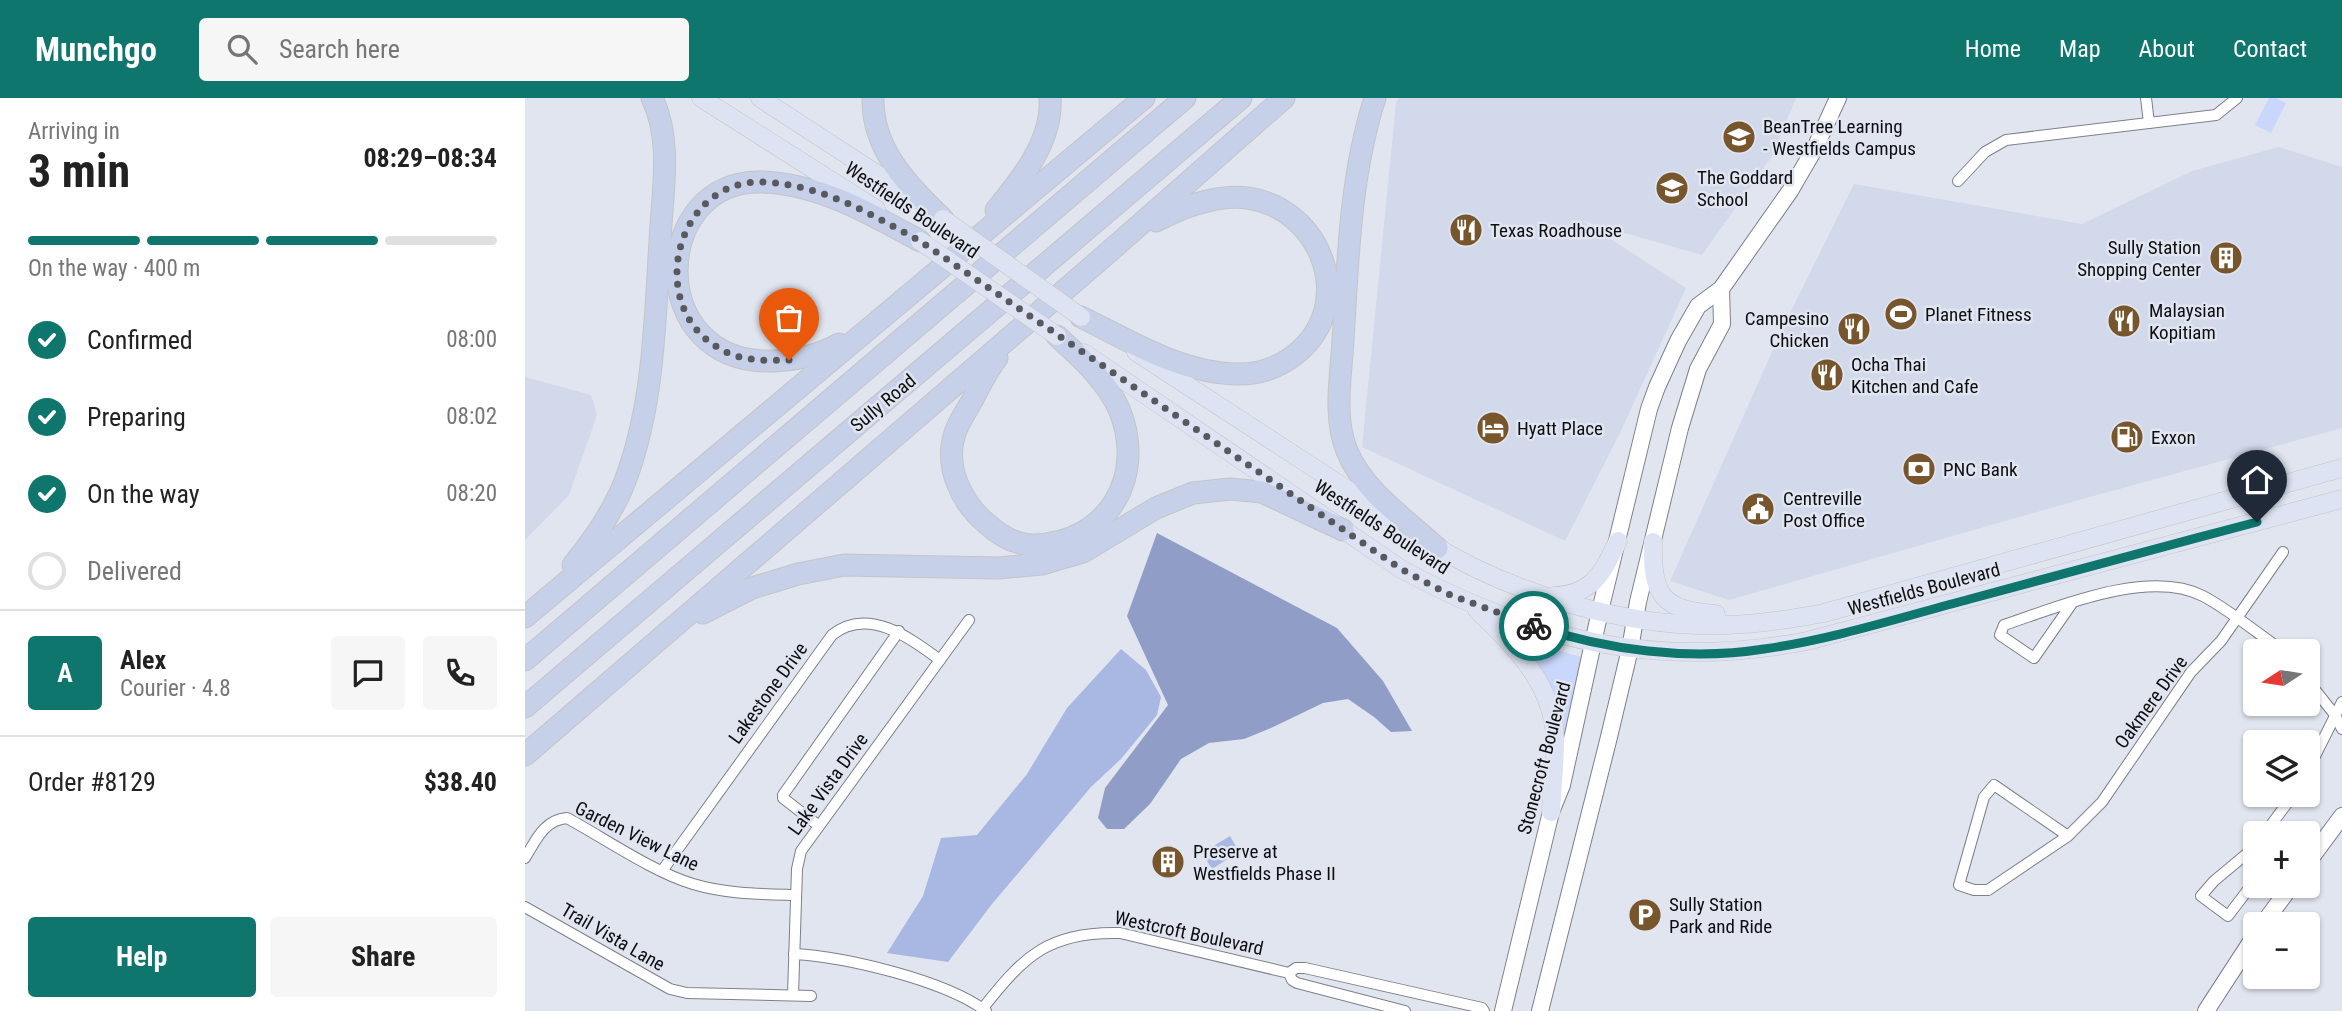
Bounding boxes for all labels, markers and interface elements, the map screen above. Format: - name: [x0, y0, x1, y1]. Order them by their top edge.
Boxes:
- search box: [199, 18, 689, 81]
- text: Munchgo: [35, 30, 157, 69]
- icon: search: [223, 30, 261, 68]
- text: Search here: [279, 34, 400, 64]
- text: Home: [1965, 35, 2021, 63]
- text: Map: [2059, 35, 2101, 63]
- text: About: [2139, 35, 2195, 63]
- text: Contact: [2233, 35, 2307, 63]
- place label: BeanTree Learning - Westfields Campus: [1763, 115, 1916, 160]
- text: Arriving in: [28, 118, 120, 145]
- school or university icon: BeanTree Learning - Westfields Campus: [1720, 118, 1758, 156]
- text: 08:29–08:34: [363, 143, 497, 173]
- text: 3 min: [28, 144, 130, 198]
- street label: Westfields Boulevard: [841, 157, 983, 263]
- place label: The Goddard School: [1697, 166, 1793, 211]
- school or university icon: The Goddard School: [1653, 169, 1691, 207]
- restaurant icon: Texas Roadhouse: [1447, 211, 1485, 249]
- place label: Texas Roadhouse: [1490, 219, 1622, 242]
- place label: Sully Station Shopping Center: [2077, 236, 2201, 281]
- building icon: Sully Station Shopping Center: [2207, 239, 2245, 277]
- text: On the way · 400 m: [28, 255, 200, 282]
- pin: [759, 288, 819, 360]
- sports icon: Planet Fitness: [1882, 295, 1920, 333]
- icon: bag: [770, 299, 808, 337]
- place label: Malaysian Kopitiam: [2149, 299, 2225, 344]
- restaurant icon: Malaysian Kopitiam: [2105, 302, 2143, 340]
- place label: Planet Fitness: [1925, 303, 2032, 326]
- place label: Campesino Chicken: [1745, 307, 1829, 352]
- restaurant icon: Campesino Chicken: [1835, 310, 1873, 348]
- icon: check: [28, 321, 66, 359]
- text: Confirmed: [87, 325, 193, 355]
- text: 08:00: [446, 326, 497, 353]
- place label: Ocha Thai Kitchen and Cafe: [1851, 353, 1979, 398]
- restaurant icon: Ocha Thai Kitchen and Cafe: [1808, 356, 1846, 394]
- street label: Sully Road: [846, 369, 920, 437]
- icon: check: [28, 398, 66, 436]
- text: Preparing: [87, 402, 186, 432]
- text: 08:02: [446, 403, 497, 430]
- hotel icon: Hyatt Place: [1474, 409, 1512, 447]
- place label: Hyatt Place: [1517, 417, 1603, 440]
- fuel station icon: Exxon: [2108, 418, 2146, 456]
- place label: Exxon: [2151, 426, 2196, 449]
- bank icon: PNC Bank: [1900, 450, 1938, 488]
- pin: [2227, 450, 2287, 522]
- place label: PNC Bank: [1943, 458, 2018, 481]
- icon: home: [2238, 461, 2276, 499]
- icon: check: [28, 475, 66, 513]
- street label: Westfields Boulevard: [1310, 475, 1454, 579]
- text: On the way: [87, 479, 200, 509]
- text: 08:20: [446, 480, 497, 507]
- place label: Centreville Post Office: [1783, 487, 1865, 532]
- public building icon: Centreville Post Office: [1739, 490, 1777, 528]
- text: Delivered: [87, 556, 182, 586]
- street label: Westfields Boulevard: [1845, 558, 2003, 620]
- courier: [1499, 591, 1569, 661]
- icon: bike: [1515, 607, 1553, 645]
- button: chat: [331, 636, 405, 710]
- button: phone: [423, 636, 497, 710]
- street label: Lakestone Drive: [724, 638, 812, 748]
- north arrow: [2243, 639, 2321, 716]
- map controls: [2243, 639, 2320, 989]
- text: Alex: [120, 645, 166, 675]
- street label: Oakmere Drive: [2110, 651, 2192, 753]
- text: A: [57, 658, 73, 688]
- text: Courier · 4.8: [120, 675, 231, 702]
- street label: Stonecroft Boulevard: [1513, 679, 1575, 837]
- street label: Lake Vista Drive: [783, 728, 873, 839]
- button: layers: [2243, 730, 2320, 807]
- text: Order #8129: [28, 767, 156, 797]
- text: $38.40: [424, 767, 497, 797]
- street label: Garden View Lane: [571, 796, 703, 876]
- button: +: [2243, 821, 2320, 898]
- place label: Preserve at Westfields Phase II: [1193, 840, 1336, 885]
- building icon: Preserve at Westfields Phase II: [1149, 843, 1187, 881]
- place label: Sully Station Park and Ride: [1669, 893, 1772, 938]
- parking icon: Sully Station Park and Ride: [1626, 896, 1664, 934]
- street label: Trail Vista Lane: [557, 898, 669, 976]
- street label: Westcroft Boulevard: [1112, 906, 1266, 960]
- button: −: [2243, 912, 2320, 989]
- button: Help: [28, 917, 256, 997]
- button: Share: [270, 917, 497, 997]

